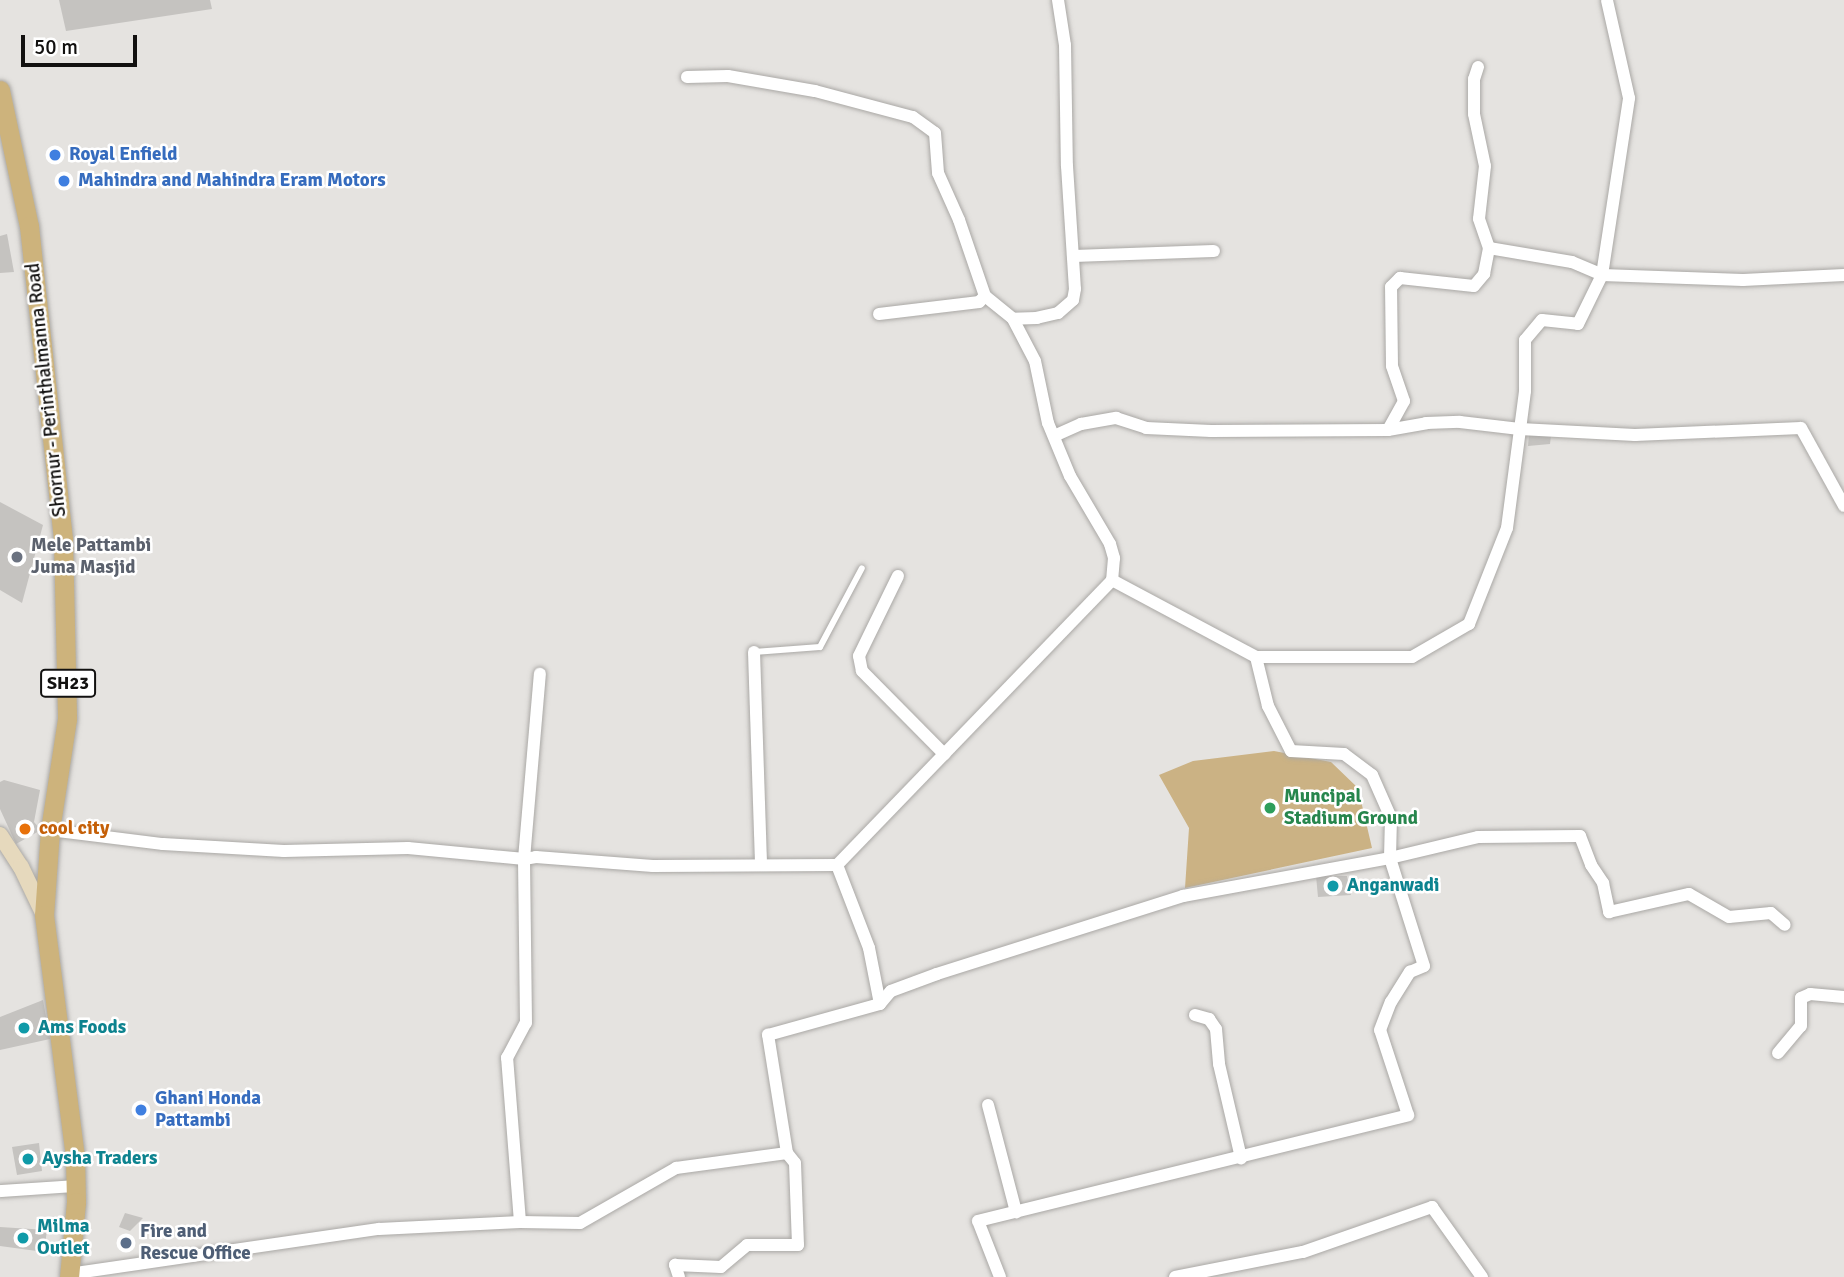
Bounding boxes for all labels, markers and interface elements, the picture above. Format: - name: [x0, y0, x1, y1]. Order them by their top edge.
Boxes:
- scale bar: [24, 21, 140, 65]
- text: 50 m: [34, 34, 78, 60]
- place label: Royal Enfield: [69, 144, 178, 166]
- marker: Royal Enfield: [47, 147, 63, 163]
- place label: Mahindra and Mahindra Eram Motors: [78, 170, 386, 192]
- marker: Mahindra and Mahindra Eram Motors: [56, 173, 72, 189]
- street label: Shornur - Perinthalmanna Road: [22, 262, 72, 518]
- place label: Mele Pattambi Juma Masjid: [31, 535, 151, 579]
- marker: Mele Pattambi Juma Masjid: [9, 549, 25, 565]
- road number: SH23: [40, 668, 96, 698]
- place label: Muncipal Stadium Ground: [1284, 786, 1418, 830]
- marker: Muncipal Stadium Ground: [1262, 800, 1278, 816]
- place label: cool city: [39, 818, 109, 840]
- marker: cool city: [17, 821, 33, 837]
- place label: Anganwadi: [1347, 875, 1440, 897]
- marker: Anganwadi: [1325, 878, 1341, 894]
- place label: Ams Foods: [38, 1017, 126, 1039]
- marker: Ams Foods: [16, 1020, 32, 1036]
- place label: Ghani Honda Pattambi: [155, 1088, 261, 1132]
- marker: Ghani Honda Pattambi: [133, 1102, 149, 1118]
- place label: Aysha Traders: [42, 1148, 157, 1170]
- marker: Aysha Traders: [20, 1151, 36, 1167]
- place label: Milma Outlet: [37, 1216, 90, 1260]
- place label: Fire and Rescue Office: [140, 1221, 251, 1265]
- marker: Milma Outlet: [15, 1230, 31, 1246]
- marker: Fire and Rescue Office: [118, 1235, 134, 1251]

